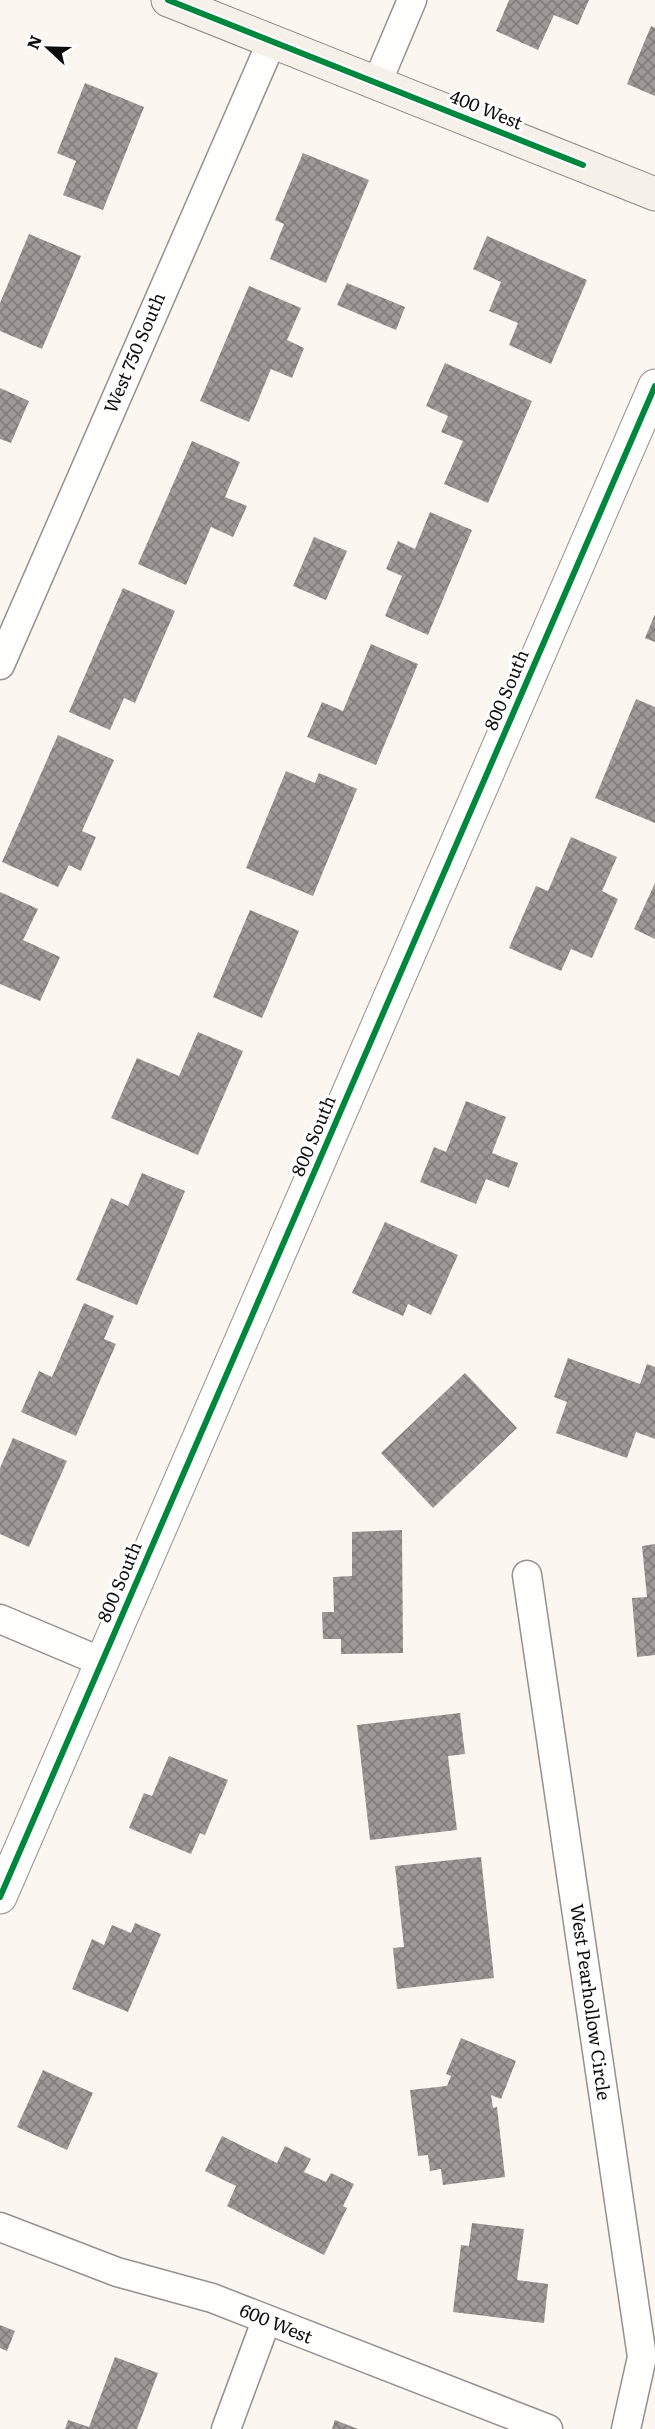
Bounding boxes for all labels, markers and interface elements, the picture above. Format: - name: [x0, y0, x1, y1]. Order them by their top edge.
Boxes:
- north arrow: [18, 18, 78, 78]
- text: N: [20, 31, 47, 53]
- street label: 400 West: [446, 82, 528, 136]
- street label: West 750 South: [96, 288, 171, 417]
- street label: 800 South: [476, 645, 535, 734]
- street label: 800 South: [283, 1091, 342, 1180]
- street label: 800 South: [89, 1537, 148, 1626]
- street label: West Pearhollow Circle: [564, 1902, 619, 2102]
- street label: 600 West: [236, 2296, 318, 2350]

